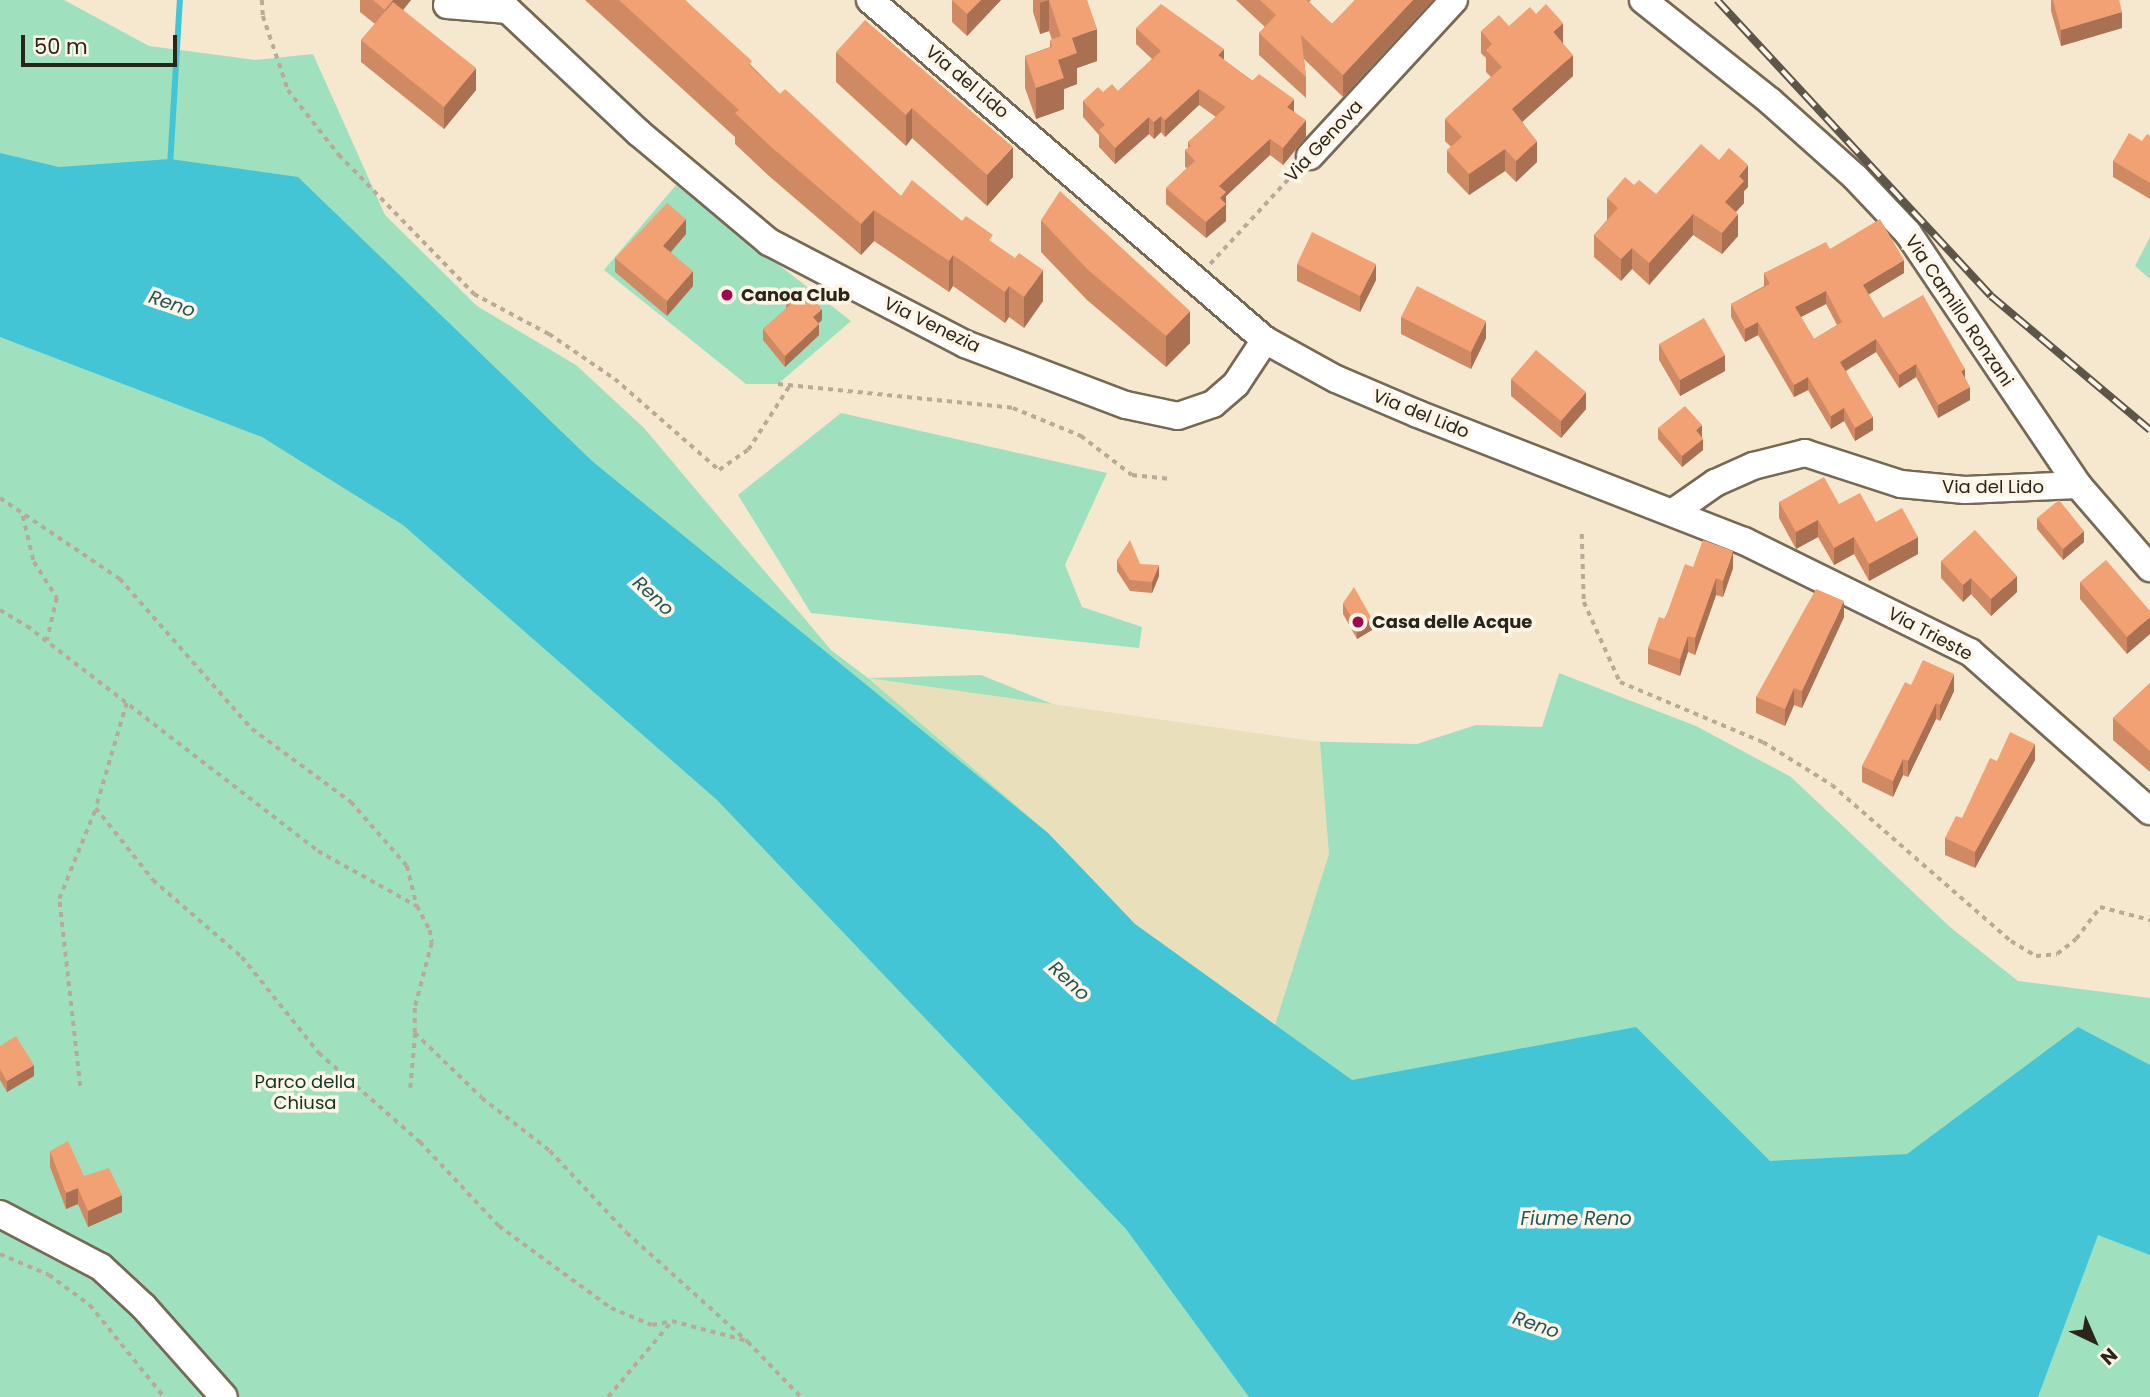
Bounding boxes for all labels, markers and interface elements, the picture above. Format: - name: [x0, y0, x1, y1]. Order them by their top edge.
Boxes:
- scale bar: [24, 21, 180, 65]
- text: 50 m: [34, 32, 88, 61]
- street label: Via del Lido: [921, 41, 1013, 123]
- street label: Via Genova: [1281, 96, 1367, 186]
- street label: Via Camillo Ronzani: [1900, 231, 2018, 391]
- place label: Canoa Club: [741, 284, 850, 306]
- water label: Reno: [146, 285, 198, 323]
- marker: Canoa Club: [719, 287, 735, 303]
- street label: Via Venezia: [880, 292, 984, 358]
- street label: Via del Lido: [1370, 385, 1472, 443]
- street label: Via del Lido: [1942, 476, 2044, 498]
- water label: Reno: [628, 571, 678, 621]
- street label: Via Trieste: [1884, 603, 1976, 665]
- place label: Casa delle Acque: [1372, 611, 1532, 633]
- marker: Casa delle Acque: [1350, 614, 1366, 630]
- water label: Reno: [1044, 956, 1094, 1006]
- park label: Parco della Chiusa: [255, 1072, 355, 1114]
- water label: Fiume Reno: [1520, 1208, 1632, 1230]
- water label: Reno: [1510, 1306, 1562, 1344]
- north arrow: [2059, 1306, 2129, 1376]
- text: N: [2094, 1342, 2123, 1371]

